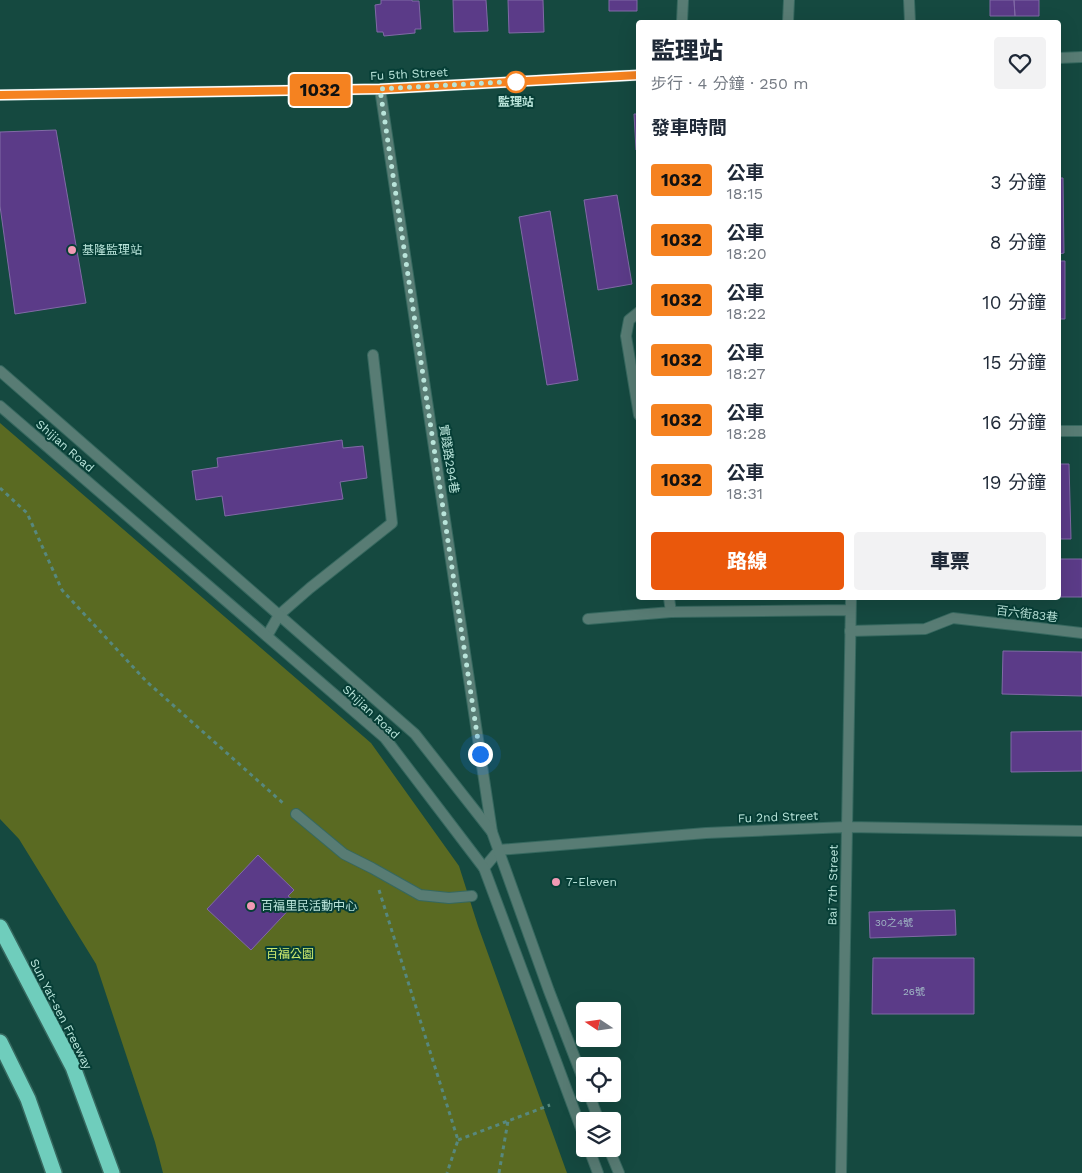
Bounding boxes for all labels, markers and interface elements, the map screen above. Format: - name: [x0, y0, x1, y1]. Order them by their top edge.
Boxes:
- text: 監理站: [651, 37, 723, 65]
- button: heart: [994, 37, 1046, 89]
- street label: Fu 5th Street: [370, 65, 448, 83]
- marker: 監理站: [505, 71, 527, 93]
- line badge: 1032: [285, 74, 355, 106]
- text: 步行 · 4 分鐘 · 250 m: [651, 74, 809, 93]
- text: 1032: [300, 79, 340, 100]
- place label: 監理站: [498, 95, 534, 109]
- text: 發車時間: [651, 116, 727, 139]
- text: 公車: [727, 161, 765, 184]
- text: 1032: [661, 169, 702, 190]
- text: 3 分鐘: [990, 171, 1046, 194]
- text: 18:15: [727, 184, 763, 203]
- text: 公車: [727, 221, 765, 244]
- text: 1032: [661, 229, 702, 250]
- text: 8 分鐘: [990, 231, 1046, 254]
- place label: 基隆監理站: [82, 243, 142, 257]
- marker: 基隆監理站: [66, 244, 78, 256]
- text: 18:20: [727, 244, 767, 263]
- text: 公車: [727, 281, 765, 304]
- text: 1032: [661, 289, 702, 310]
- text: 10 分鐘: [982, 291, 1046, 314]
- text: 18:22: [727, 304, 766, 323]
- text: 公車: [727, 341, 765, 364]
- text: 1032: [661, 349, 702, 370]
- text: 15 分鐘: [983, 351, 1046, 374]
- text: 18:27: [727, 364, 765, 383]
- text: 公車: [727, 401, 765, 424]
- text: 1032: [661, 409, 702, 430]
- text: 16 分鐘: [983, 411, 1046, 434]
- street label: Shijian Road: [33, 417, 97, 475]
- street label: 實踐路294巷: [437, 423, 461, 495]
- text: 18:28: [727, 424, 767, 443]
- text: 公車: [727, 461, 765, 484]
- text: 1032: [661, 469, 702, 490]
- text: 19 分鐘: [982, 471, 1046, 494]
- text: 18:31: [727, 484, 763, 503]
- button: 路線: [651, 532, 844, 590]
- button: 車票: [854, 532, 1046, 590]
- street label: 百六街83巷: [995, 603, 1059, 625]
- street label: Shijian Road: [340, 682, 402, 742]
- your location: [468, 742, 493, 767]
- street label: Fu 2nd Street: [738, 809, 818, 825]
- street label: Bai 7th Street: [825, 844, 841, 926]
- place label: 7-Eleven: [566, 875, 617, 889]
- marker: 7-Eleven: [550, 876, 562, 888]
- place label: 百福里民活動中心: [261, 899, 357, 913]
- marker: 百福里民活動中心: [245, 900, 257, 912]
- house number: 30之4號: [875, 917, 913, 928]
- park label: 百福公園: [266, 947, 314, 961]
- street label: Sun Yat-sen Freeway: [27, 956, 95, 1072]
- house number: 26號: [903, 986, 925, 997]
- north arrow: [576, 1002, 621, 1048]
- map controls: [576, 1002, 621, 1157]
- button: locate: [576, 1057, 621, 1102]
- button: layers: [576, 1112, 621, 1157]

